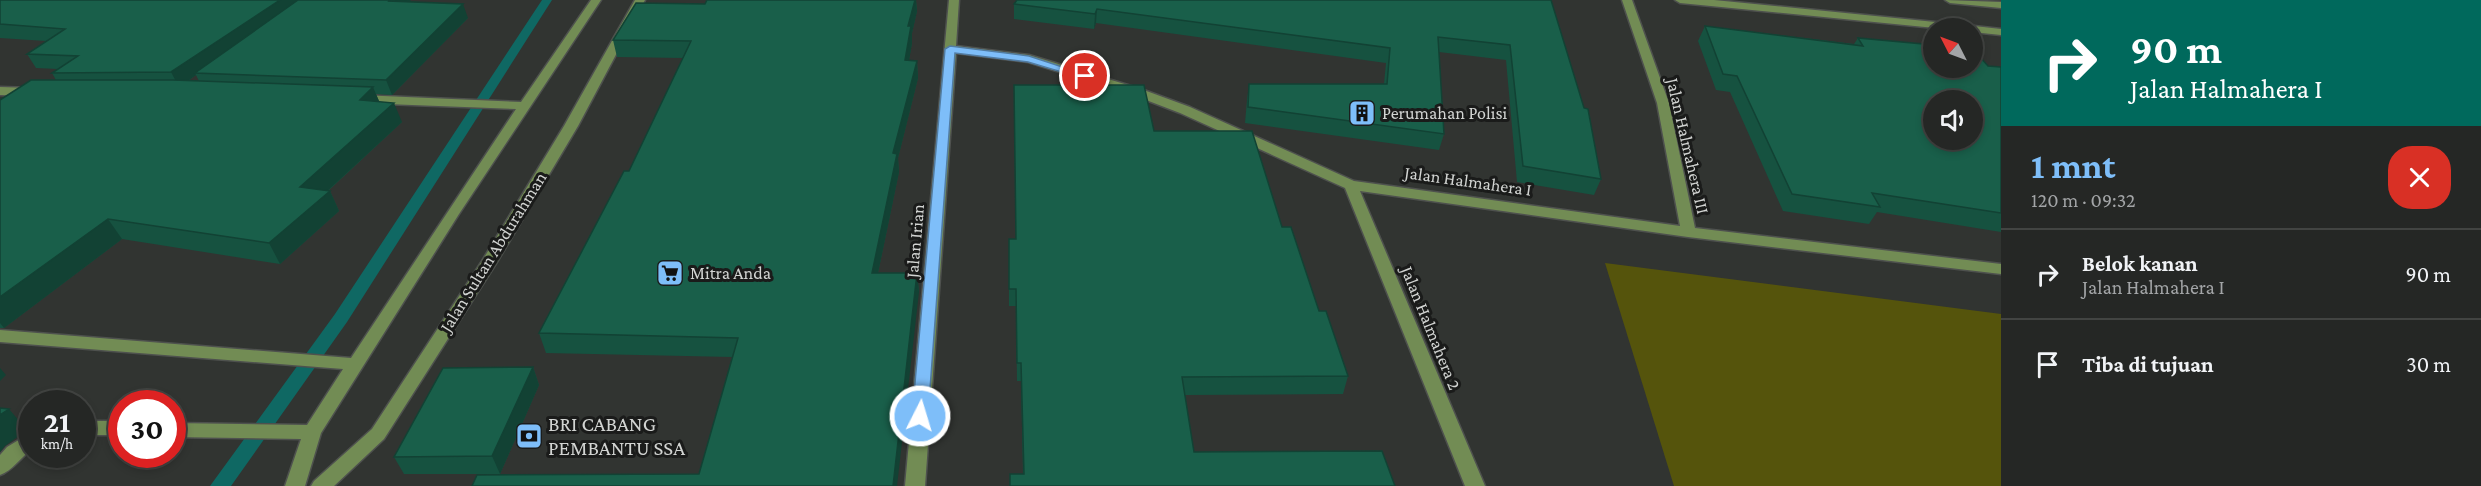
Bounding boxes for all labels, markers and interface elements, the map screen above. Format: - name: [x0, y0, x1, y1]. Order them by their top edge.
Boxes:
- north arrow: [1923, 18, 1983, 78]
- map controls: [1923, 18, 1983, 150]
- icon: right: [2031, 24, 2109, 102]
- text: 90 m: [2130, 25, 2222, 72]
- pin: [1059, 50, 1110, 101]
- icon: arrive: [1068, 59, 1101, 92]
- street label: Jalan Halmahera III: [1662, 74, 1713, 216]
- text: Jalan Halmahera I: [2130, 74, 2322, 104]
- button: sound: [1923, 90, 1983, 150]
- building icon: Perumahan Polisi: [1347, 98, 1377, 128]
- place label: Perumahan Polisi: [1382, 103, 1507, 123]
- text: 1 mnt: [2031, 146, 2116, 186]
- button: close: [2388, 146, 2451, 209]
- street label: Jalan Halmahera I: [1401, 162, 1533, 200]
- street label: Jalan Sultan Abdurahman: [435, 168, 551, 337]
- text: 120 m · 09:32: [2031, 189, 2136, 211]
- street label: Jalan Irian: [902, 203, 928, 281]
- text: Belok kanan: [2082, 251, 2198, 276]
- supermarket icon: Mitra Anda: [655, 258, 685, 288]
- icon: right: [2031, 258, 2064, 291]
- street label: Jalan Halmahera 2: [1396, 262, 1465, 393]
- text: 90 m: [2406, 262, 2451, 287]
- place label: Mitra Anda: [690, 263, 771, 283]
- text: Jalan Halmahera I: [2082, 276, 2224, 298]
- icon: arrive: [2031, 348, 2064, 381]
- text: Tiba di tujuan: [2082, 352, 2214, 377]
- text: 30 m: [2406, 352, 2451, 377]
- position arrow: [888, 384, 952, 448]
- speed limit sign: 30: [108, 390, 186, 468]
- text: 21: [44, 405, 70, 438]
- place label: BRI CABANG PEMBANTU SSA: [548, 412, 685, 460]
- bank icon: BRI CABANG PEMBANTU SSA: [514, 421, 544, 451]
- text: km/h: [41, 436, 73, 452]

